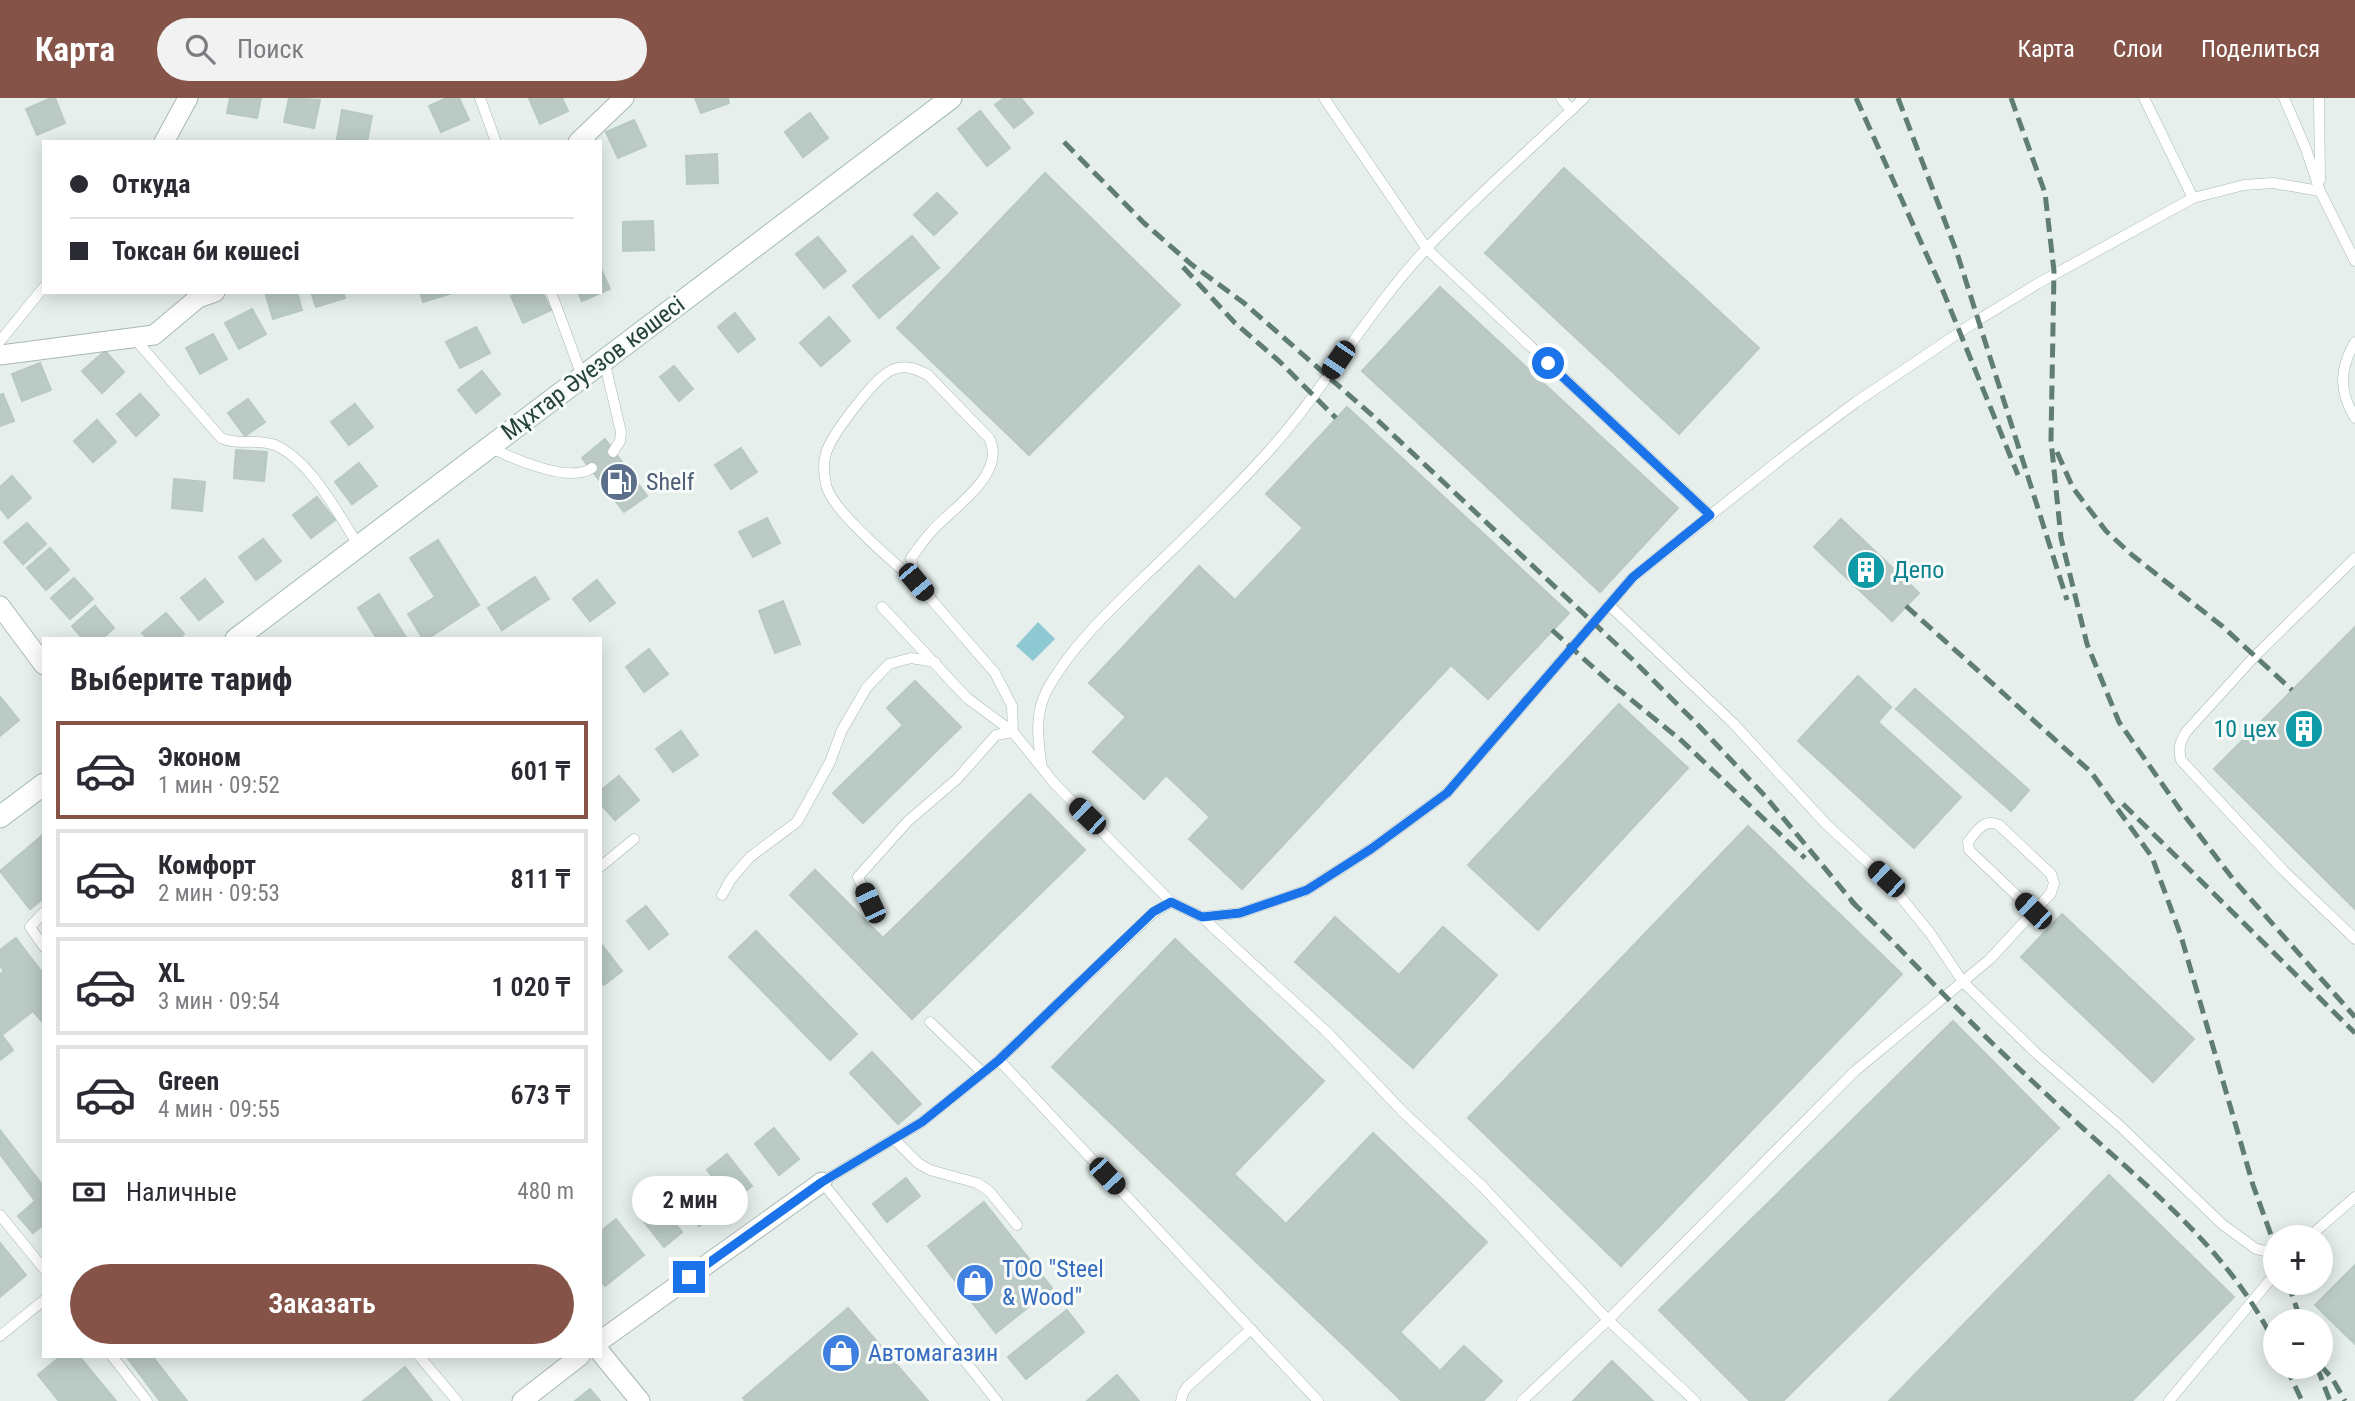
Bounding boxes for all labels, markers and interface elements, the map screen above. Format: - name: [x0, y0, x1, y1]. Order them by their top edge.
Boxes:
- search box: [157, 18, 647, 81]
- text: Карта: [35, 30, 115, 69]
- icon: search: [181, 30, 219, 68]
- text: Поиск: [237, 34, 304, 64]
- text: Карта: [2017, 35, 2075, 63]
- text: Слои: [2113, 35, 2163, 63]
- text: Поделиться: [2201, 35, 2320, 63]
- text: Откуда: [112, 169, 190, 199]
- text: Токсан би көшесі: [112, 236, 300, 266]
- street label: Мұхтар Әуезов көшесі: [496, 290, 690, 446]
- car: [1318, 337, 1359, 383]
- route start: [1532, 347, 1564, 379]
- fuel station icon: Shelf: [598, 461, 640, 503]
- place label: Shelf: [646, 468, 695, 496]
- building icon: Депо: [1845, 549, 1887, 591]
- place label: Депо: [1893, 556, 1944, 584]
- car: [895, 559, 938, 605]
- text: Выберите тариф: [70, 660, 292, 698]
- building icon: 10 цех: [2283, 708, 2325, 750]
- place label: 10 цех: [2213, 715, 2277, 743]
- icon: car: [74, 739, 137, 802]
- text: Эконом: [158, 742, 241, 772]
- text: 601 ₸: [511, 756, 570, 786]
- text: 1 мин · 09:52: [158, 772, 280, 799]
- car: [1065, 794, 1110, 838]
- icon: car: [74, 847, 137, 910]
- text: Комфорт: [158, 850, 256, 880]
- car: [1864, 857, 1909, 901]
- text: 811 ₸: [511, 864, 570, 894]
- text: 2 мин · 09:53: [158, 880, 280, 907]
- car: [852, 880, 889, 926]
- car: [2011, 889, 2056, 933]
- icon: car: [74, 955, 137, 1018]
- text: XL: [158, 958, 185, 988]
- text: 1 020 ₸: [492, 972, 570, 1002]
- text: 3 мин · 09:54: [158, 988, 280, 1015]
- icon: car: [74, 1063, 137, 1126]
- text: Green: [158, 1066, 219, 1096]
- text: 673 ₸: [511, 1080, 570, 1110]
- text: 4 мин · 09:55: [158, 1096, 280, 1123]
- car: [1085, 1153, 1130, 1199]
- icon: cash: [70, 1173, 108, 1211]
- callout: 2 мин: [631, 1176, 747, 1224]
- text: Наличные: [126, 1177, 237, 1207]
- text: 480 m: [517, 1178, 574, 1205]
- text: 2 мин: [662, 1187, 718, 1214]
- map controls: [2263, 1225, 2333, 1379]
- button: +: [2263, 1225, 2333, 1295]
- place label: TOO "Steel & Wood": [1002, 1255, 1104, 1311]
- route end: [673, 1261, 705, 1293]
- shop icon: TOO "Steel & Wood": [954, 1262, 996, 1304]
- button: Заказать: [70, 1264, 574, 1344]
- button: −: [2263, 1309, 2333, 1379]
- shop icon: Автомагазин: [820, 1332, 862, 1374]
- place label: Автомагазин: [868, 1339, 998, 1367]

